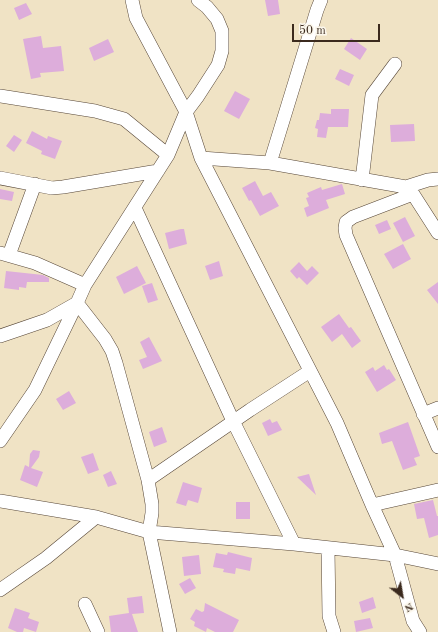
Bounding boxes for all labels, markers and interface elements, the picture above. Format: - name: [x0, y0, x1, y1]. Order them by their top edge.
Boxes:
- scale bar: [294, 16, 382, 42]
- text: 50 m: [299, 25, 326, 37]
- north arrow: [382, 576, 422, 616]
- text: N: [402, 600, 415, 614]

